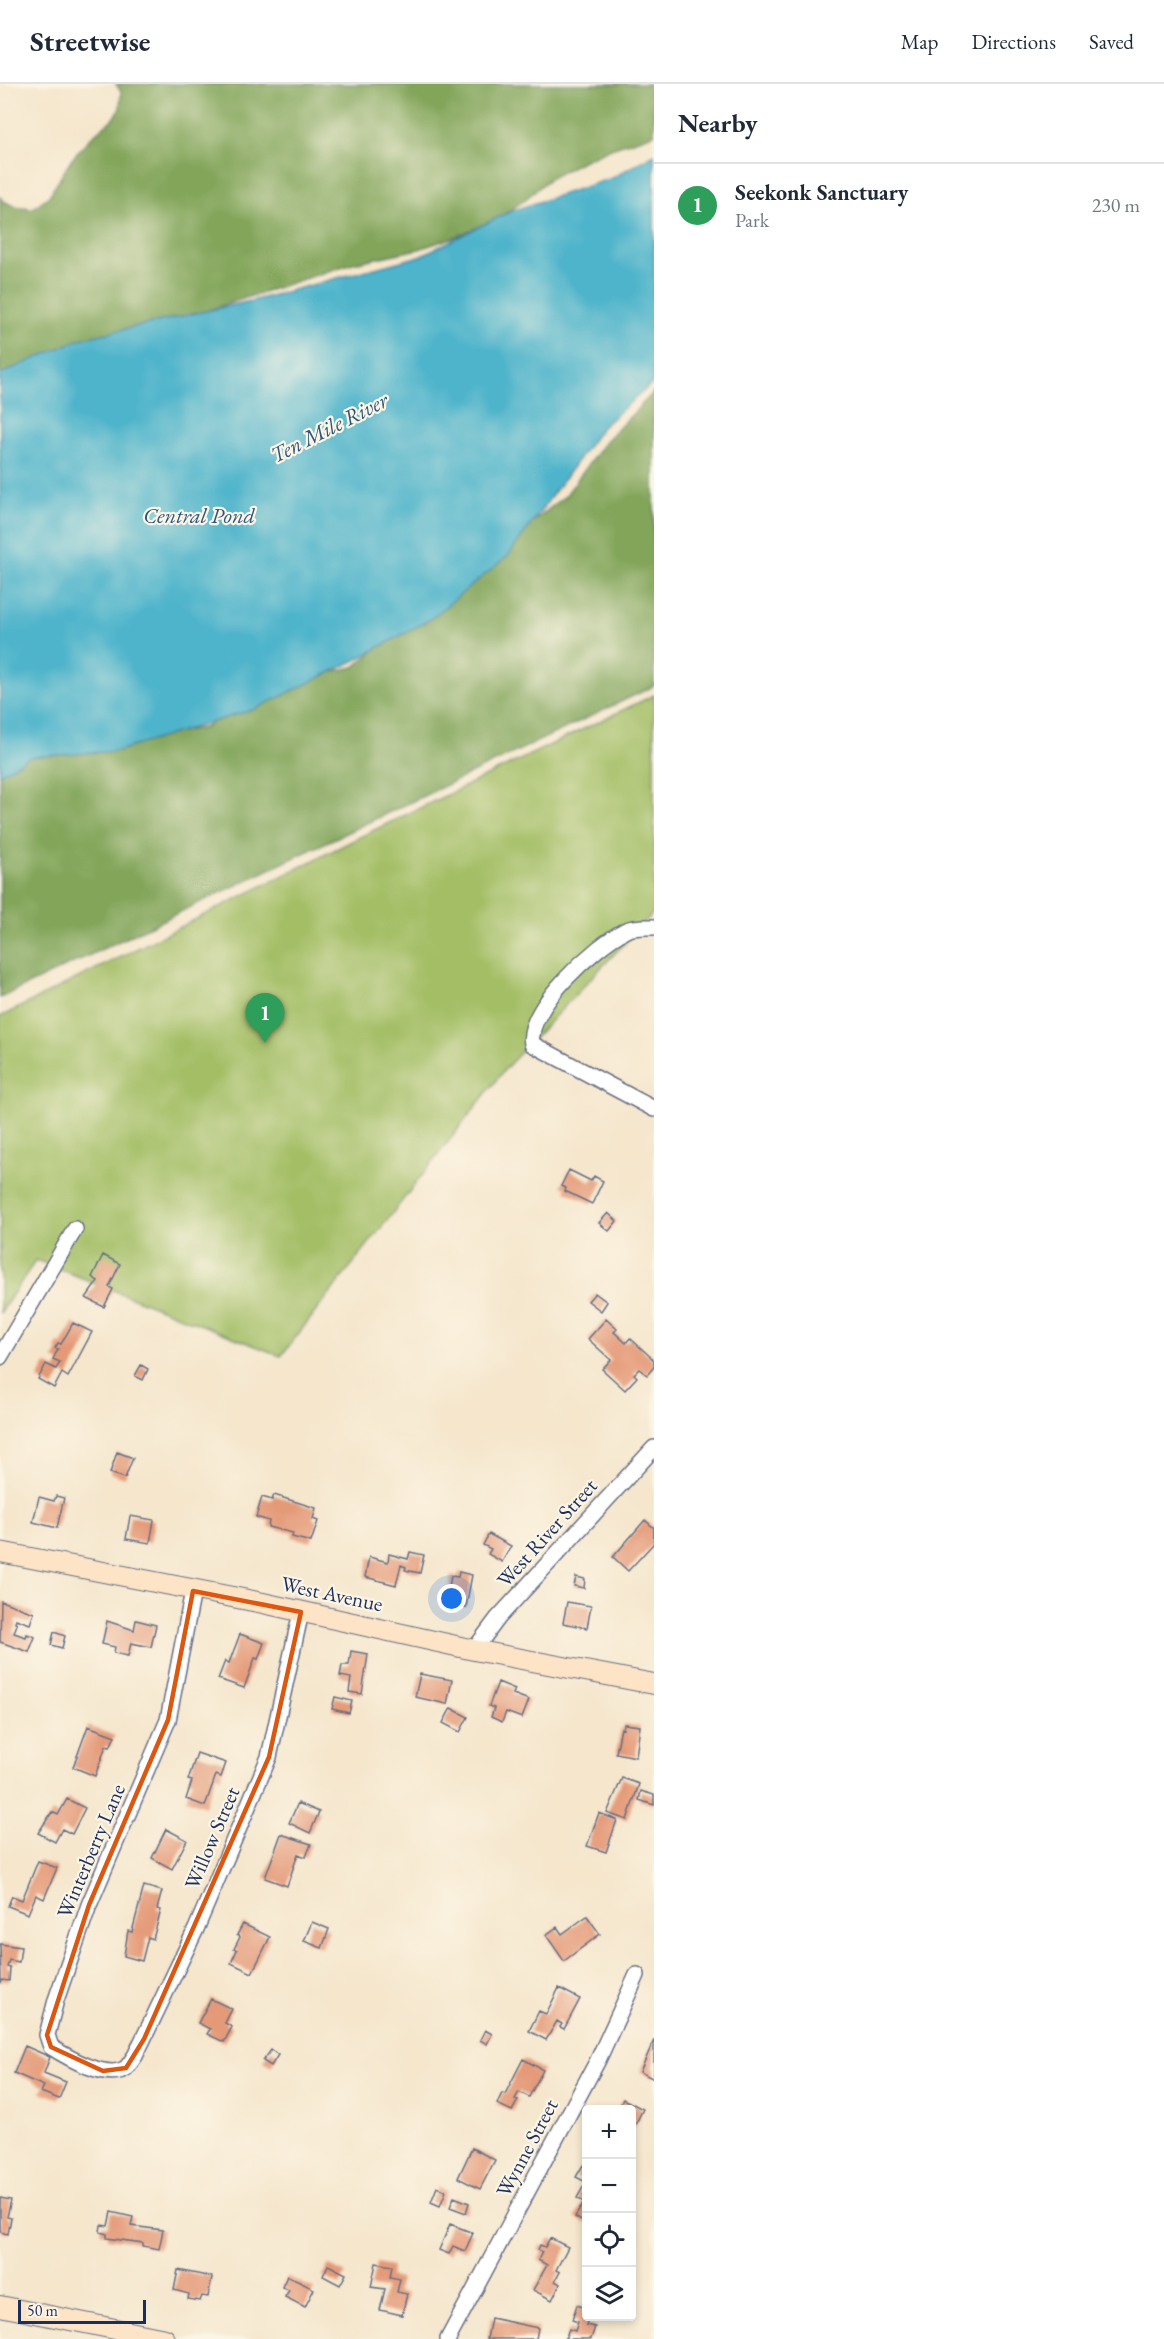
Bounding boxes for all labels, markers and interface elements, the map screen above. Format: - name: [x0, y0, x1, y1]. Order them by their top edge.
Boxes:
- text: Streetwise: [30, 23, 150, 59]
- text: Map: [901, 28, 938, 55]
- text: Directions: [971, 28, 1056, 55]
- text: Saved: [1089, 28, 1134, 55]
- text: Nearby: [678, 106, 758, 140]
- text: Seekonk Sanctuary: [735, 178, 908, 207]
- text: 1: [692, 192, 703, 218]
- text: 230 m: [1092, 192, 1140, 218]
- text: Park: [735, 207, 769, 233]
- water label: Ten Mile River: [266, 385, 394, 469]
- water label: Central Pond: [143, 501, 255, 530]
- pin: 1: [246, 994, 284, 1043]
- street label: West River Street: [491, 1472, 603, 1593]
- street label: West Avenue: [279, 1570, 385, 1617]
- your location: [437, 1584, 466, 1613]
- street label: Winterberry Lane: [50, 1780, 131, 1922]
- street label: Willow Street: [178, 1782, 245, 1893]
- street label: Wynne Street: [490, 2094, 564, 2201]
- map controls: [582, 2105, 636, 2321]
- button: +: [582, 2105, 636, 2159]
- button: −: [582, 2159, 636, 2213]
- button: locate: [582, 2213, 636, 2267]
- button: layers: [582, 2267, 636, 2321]
- scale bar: [18, 2297, 146, 2324]
- text: 50 m: [27, 2300, 58, 2321]

